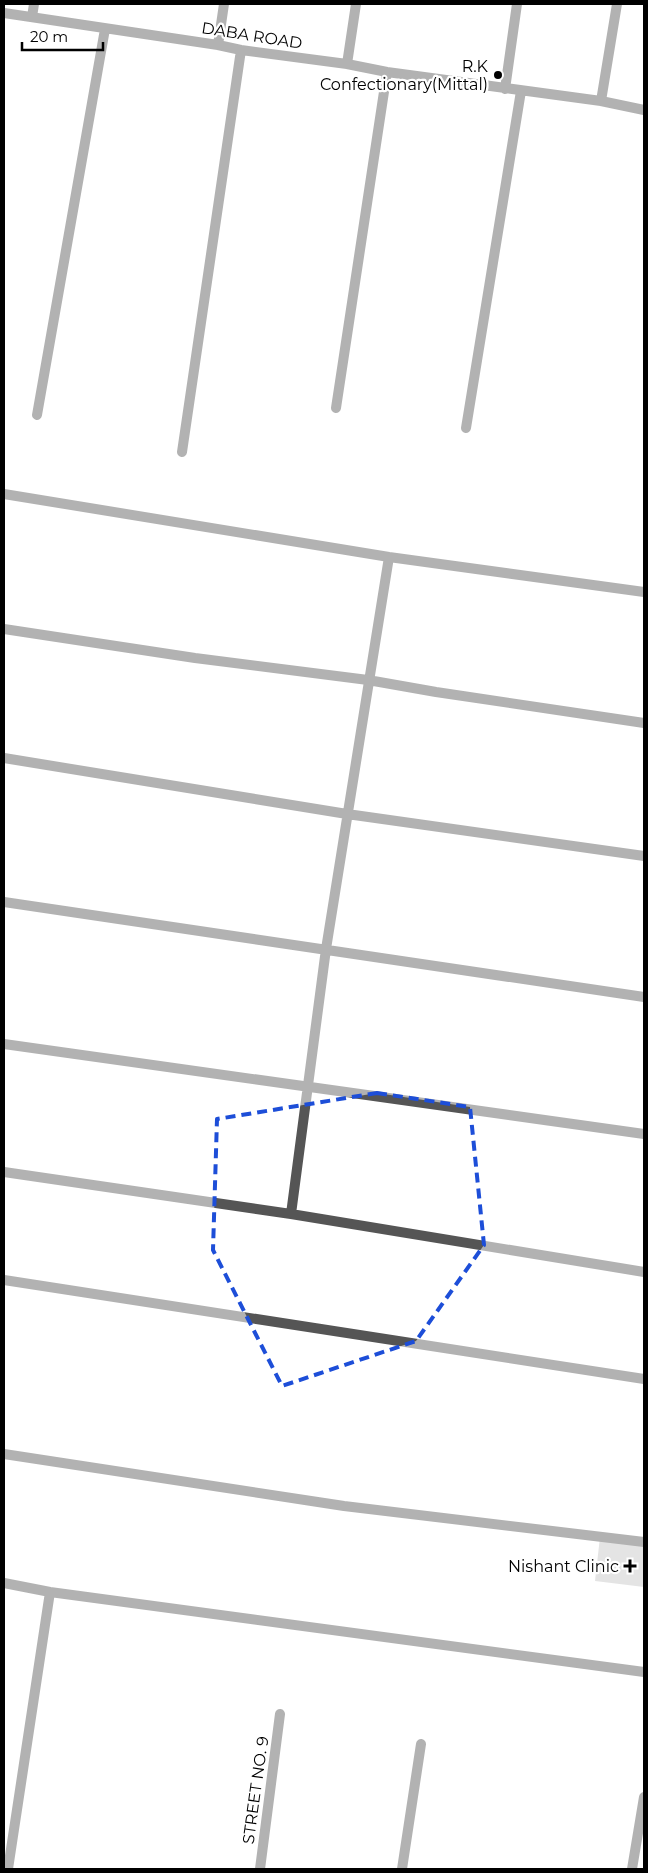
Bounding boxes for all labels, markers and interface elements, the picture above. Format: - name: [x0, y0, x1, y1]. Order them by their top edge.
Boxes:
- street label: DABA ROAD: [200, 18, 304, 53]
- scale bar: [22, 20, 104, 52]
- text: 20 m: [30, 27, 68, 46]
- place label: R.K Confectionary(Mittal): [320, 57, 489, 94]
- marker: R.K Confectionary(Mittal): [492, 69, 504, 81]
- place label: Nishant Clinic: [508, 1557, 619, 1576]
- marker: Nishant Clinic: [623, 1559, 637, 1573]
- street label: STREET NO. 9: [239, 1735, 272, 1845]

